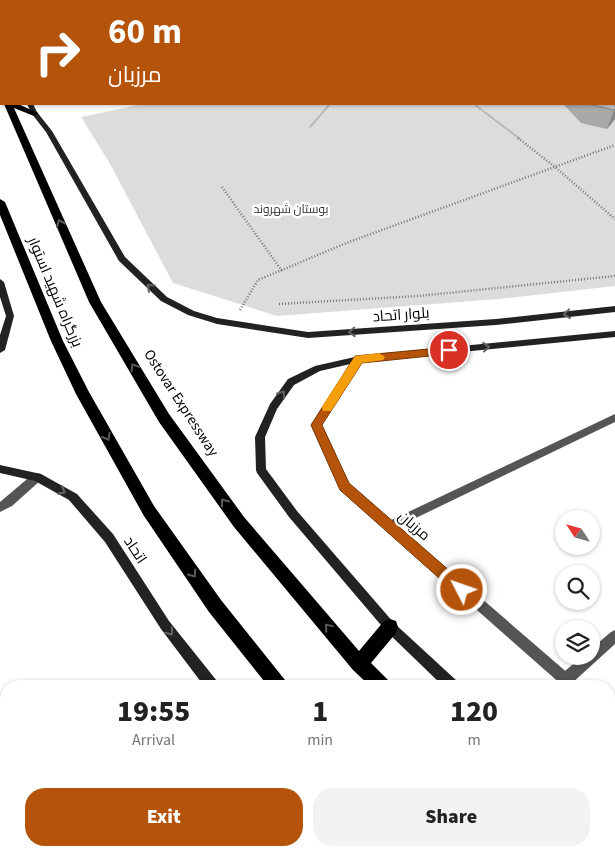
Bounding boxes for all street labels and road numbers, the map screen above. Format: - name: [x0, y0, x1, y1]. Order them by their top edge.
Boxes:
- street label: بزرگراه شهید استوار: [22, 233, 88, 350]
- street label: بلوار اتحاد: [372, 303, 430, 327]
- street label: Ostovar Expressway: [138, 345, 224, 461]
- street label: مرزبان: [393, 506, 435, 546]
- street label: اتحاد: [118, 532, 152, 568]

